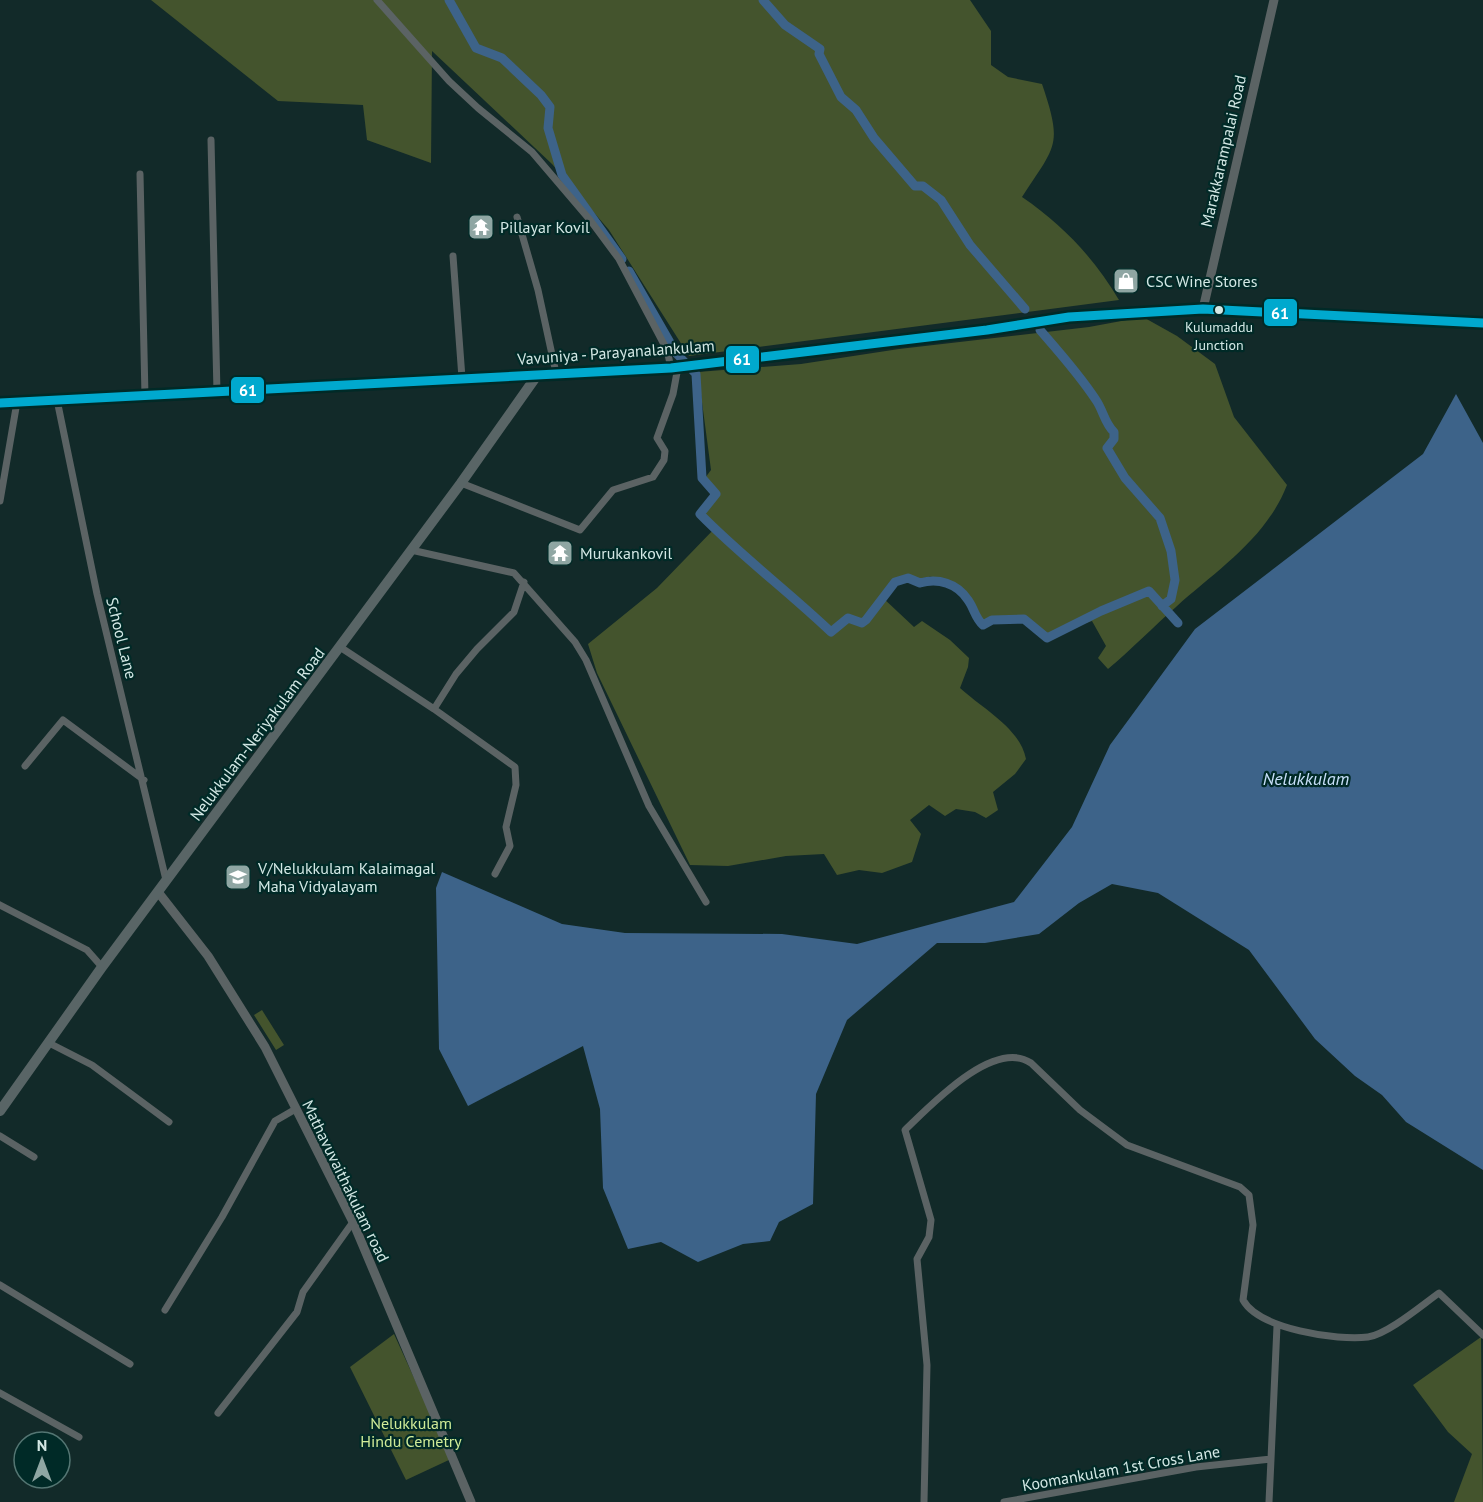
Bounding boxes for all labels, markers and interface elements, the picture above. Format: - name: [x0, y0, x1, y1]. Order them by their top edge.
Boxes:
- street label: Marakkarampalai Road: [1196, 73, 1250, 229]
- temple icon: Pillayar Kovil: [466, 212, 496, 242]
- place label: Pillayar Kovil: [500, 217, 590, 237]
- shop icon: CSC Wine Stores: [1111, 266, 1141, 296]
- place label: CSC Wine Stores: [1146, 271, 1258, 291]
- line badge: 61: [1263, 298, 1298, 327]
- text: 61: [1271, 303, 1289, 323]
- marker: Kulumaddu Junction: [1213, 304, 1225, 316]
- place label: Kulumaddu Junction: [1185, 318, 1253, 354]
- street label: Vavuniya - Parayanalankulam: [516, 335, 715, 369]
- line badge: 61: [725, 345, 760, 374]
- text: 61: [733, 349, 751, 369]
- line badge: 61: [230, 376, 265, 404]
- text: 61: [239, 380, 257, 400]
- temple icon: Murukankovil: [545, 538, 575, 568]
- place label: Murukankovil: [580, 543, 673, 563]
- street label: School Lane: [102, 595, 142, 681]
- street label: Nelukkulam-Neriyakulam Road: [185, 644, 329, 824]
- water label: Nelukkulam: [1263, 767, 1350, 790]
- place label: V/Nelukkulam Kalaimagal Maha Vidyalayam: [257, 858, 435, 896]
- school or university icon: V/Nelukkulam Kalaimagal Maha Vidyalayam: [223, 862, 253, 892]
- street label: Mathavuvaithakulam road: [298, 1097, 394, 1265]
- park label: Nelukkulam Hindu Cemetry: [360, 1413, 462, 1451]
- north arrow: [12, 1430, 72, 1490]
- text: N: [37, 1435, 47, 1455]
- street label: Koomankulam 1st Cross Lane: [1021, 1441, 1221, 1495]

